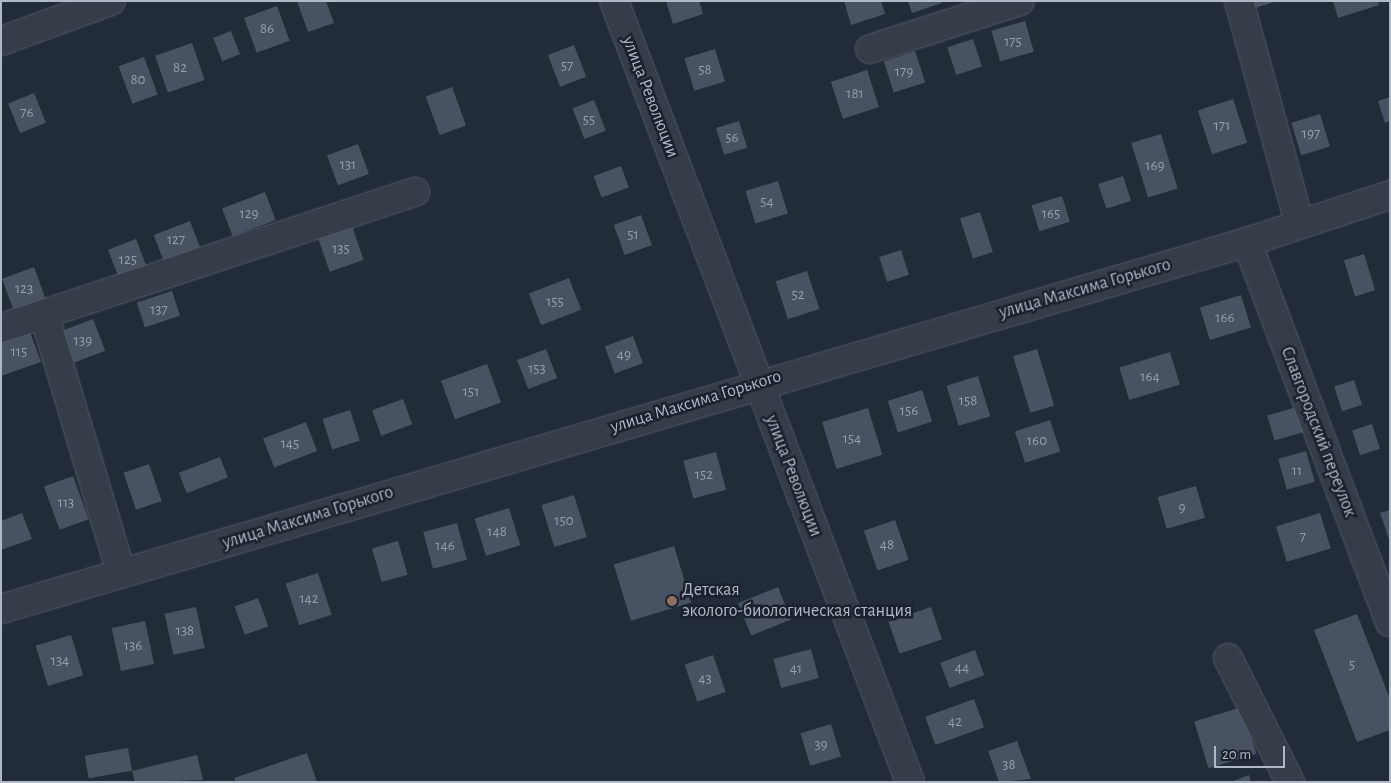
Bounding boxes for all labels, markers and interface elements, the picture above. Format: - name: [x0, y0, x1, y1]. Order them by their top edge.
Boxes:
- house number: 86: [260, 20, 274, 38]
- street label: улица Революции: [617, 33, 683, 161]
- house number: 175: [1004, 33, 1022, 51]
- house number: 57: [561, 57, 573, 75]
- house number: 82: [173, 59, 187, 77]
- house number: 58: [698, 61, 712, 79]
- house number: 179: [895, 63, 913, 81]
- house number: 80: [130, 71, 146, 89]
- house number: 181: [846, 85, 864, 103]
- house number: 76: [20, 104, 34, 122]
- house number: 55: [583, 111, 595, 129]
- house number: 171: [1214, 117, 1230, 135]
- house number: 197: [1302, 125, 1320, 143]
- house number: 56: [725, 129, 739, 147]
- house number: 131: [340, 156, 356, 174]
- house number: 169: [1145, 157, 1165, 175]
- house number: 54: [760, 193, 774, 211]
- house number: 129: [239, 205, 259, 223]
- house number: 165: [1042, 205, 1060, 223]
- house number: 51: [627, 226, 639, 244]
- house number: 127: [167, 231, 185, 249]
- house number: 135: [332, 240, 350, 258]
- house number: 125: [119, 251, 137, 269]
- street label: улица Максима Горького: [997, 254, 1173, 324]
- house number: 123: [15, 280, 33, 298]
- house number: 52: [791, 286, 805, 304]
- house number: 155: [546, 293, 564, 311]
- house number: 137: [150, 301, 168, 319]
- house number: 166: [1215, 309, 1235, 327]
- house number: 139: [74, 332, 92, 350]
- house number: 115: [11, 343, 27, 361]
- street label: Славгородский переулок: [1276, 344, 1360, 520]
- house number: 49: [617, 346, 631, 364]
- house number: 153: [528, 360, 546, 378]
- street label: улица Максима Горького: [608, 366, 784, 438]
- house number: 164: [1140, 368, 1160, 386]
- house number: 151: [463, 383, 479, 401]
- house number: 158: [959, 392, 977, 410]
- house number: 156: [900, 402, 918, 420]
- street label: улица Революции: [760, 412, 826, 540]
- house number: 154: [843, 430, 861, 448]
- house number: 160: [1027, 432, 1047, 450]
- house number: 145: [281, 435, 299, 453]
- house number: 11: [1292, 462, 1302, 480]
- house number: 152: [695, 466, 713, 484]
- street label: улица Максима Горького: [220, 482, 396, 554]
- house number: 113: [58, 494, 74, 512]
- house number: 9: [1178, 499, 1186, 517]
- house number: 150: [554, 512, 574, 530]
- house number: 148: [487, 523, 507, 541]
- house number: 7: [1300, 528, 1306, 546]
- house number: 48: [880, 536, 894, 554]
- house number: 146: [435, 537, 455, 555]
- place label: Детская эколого-биологическая станция: [682, 580, 912, 622]
- house number: 142: [299, 590, 319, 608]
- marker: Детская эколого-биологическая станция: [666, 595, 678, 607]
- house number: 138: [176, 622, 194, 640]
- house number: 136: [124, 637, 142, 655]
- house number: 134: [51, 652, 69, 670]
- house number: 5: [1349, 656, 1355, 674]
- house number: 44: [955, 659, 969, 677]
- house number: 41: [790, 660, 802, 678]
- house number: 43: [698, 670, 712, 688]
- house number: 42: [948, 713, 962, 731]
- house number: 39: [814, 736, 828, 754]
- scale bar: [1216, 736, 1287, 768]
- text: 20 m: [1222, 747, 1251, 762]
- house number: 38: [1002, 756, 1016, 774]

